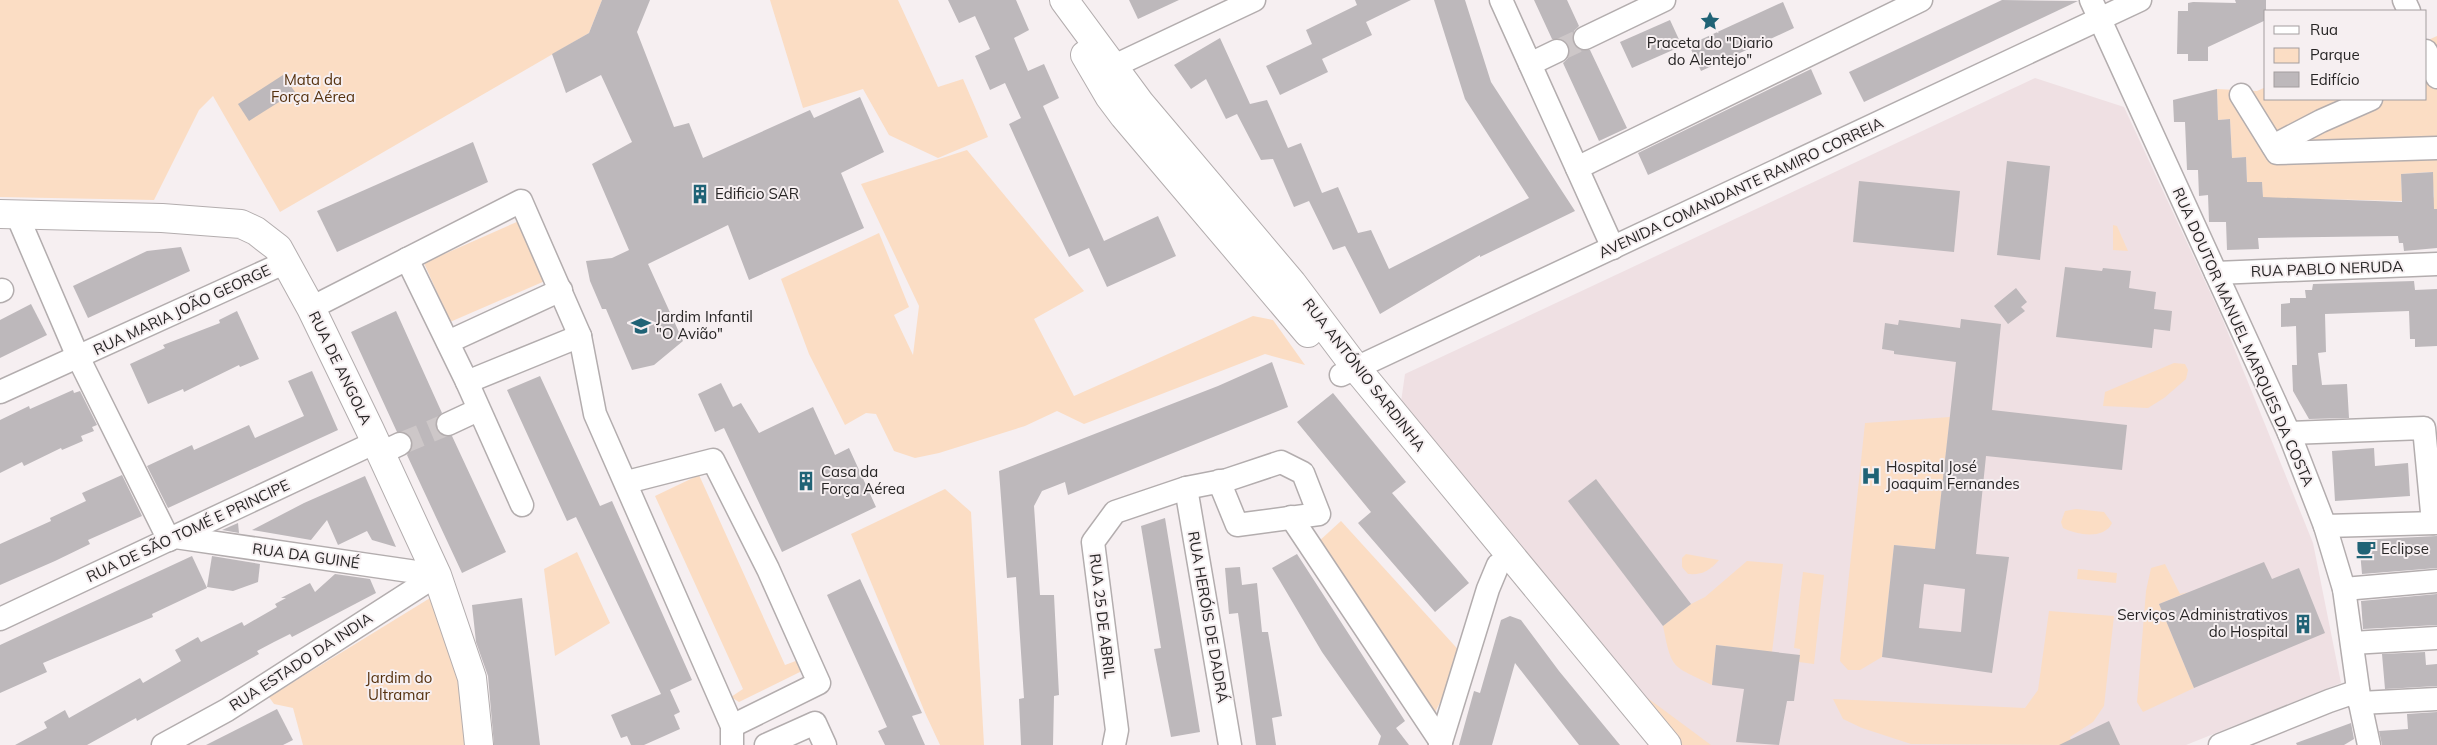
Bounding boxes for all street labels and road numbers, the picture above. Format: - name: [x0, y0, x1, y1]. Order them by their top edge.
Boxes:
- street label: AVENIDA COMANDANTE RAMIRO CORREIA: [1595, 113, 1886, 262]
- street label: RUA DOUTOR MANUEL MARQUES DA COSTA: [2169, 184, 2318, 489]
- street label: RUA PABLO NERUDA: [2250, 256, 2404, 281]
- street label: RUA MARIA JOÃO GEORGE: [90, 260, 274, 359]
- street label: RUA ANTÓNIO SARDINHA: [1299, 295, 1430, 455]
- street label: RUA DE ANGOLA: [305, 308, 376, 428]
- street label: RUA DE SÃO TOMÉ E PRINCIPE: [83, 475, 293, 586]
- street label: RUA HERÓIS DE DADRÁ: [1184, 530, 1233, 704]
- street label: RUA DA GUINÉ: [251, 539, 361, 572]
- street label: RUA 25 DE ABRIL: [1085, 552, 1120, 679]
- street label: RUA ESTADO DA INDIA: [226, 608, 376, 715]

